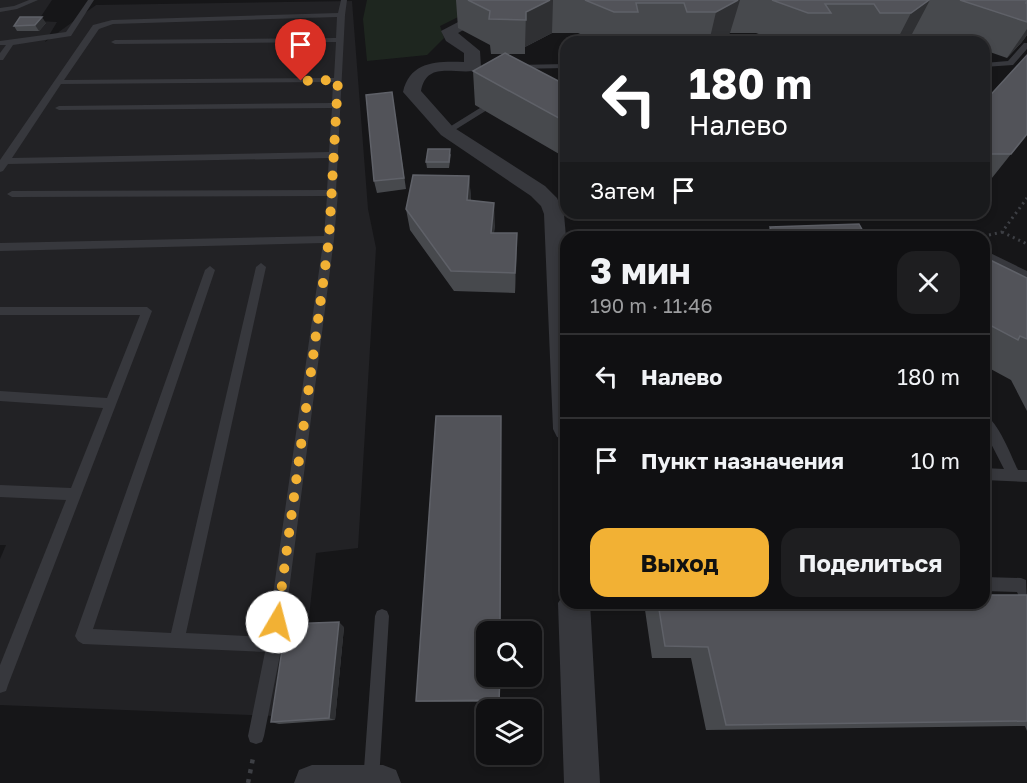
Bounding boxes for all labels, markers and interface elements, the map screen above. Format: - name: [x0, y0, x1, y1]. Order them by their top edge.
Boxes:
- pin: [275, 19, 326, 81]
- icon: arrive: [284, 28, 317, 61]
- text: 180 m: [689, 58, 812, 108]
- icon: left: [590, 60, 668, 138]
- text: Налево: [689, 109, 788, 141]
- icon: arrive: [667, 174, 700, 207]
- text: Затем: [590, 177, 655, 204]
- text: 3 мин: [590, 249, 691, 292]
- button: close: [897, 251, 960, 314]
- text: 190 m · 11:46: [590, 293, 713, 317]
- icon: left: [590, 360, 623, 393]
- text: Налево: [641, 363, 723, 390]
- text: 180 m: [897, 363, 960, 390]
- icon: arrive: [590, 444, 623, 477]
- text: Пункт назначения: [641, 447, 844, 474]
- text: 10 m: [911, 447, 960, 474]
- button: Выход: [590, 528, 769, 597]
- button: Поделиться: [781, 528, 960, 597]
- position arrow: [245, 590, 309, 654]
- map controls: [476, 621, 542, 765]
- button: search: [476, 621, 542, 687]
- button: layers: [476, 699, 542, 765]

